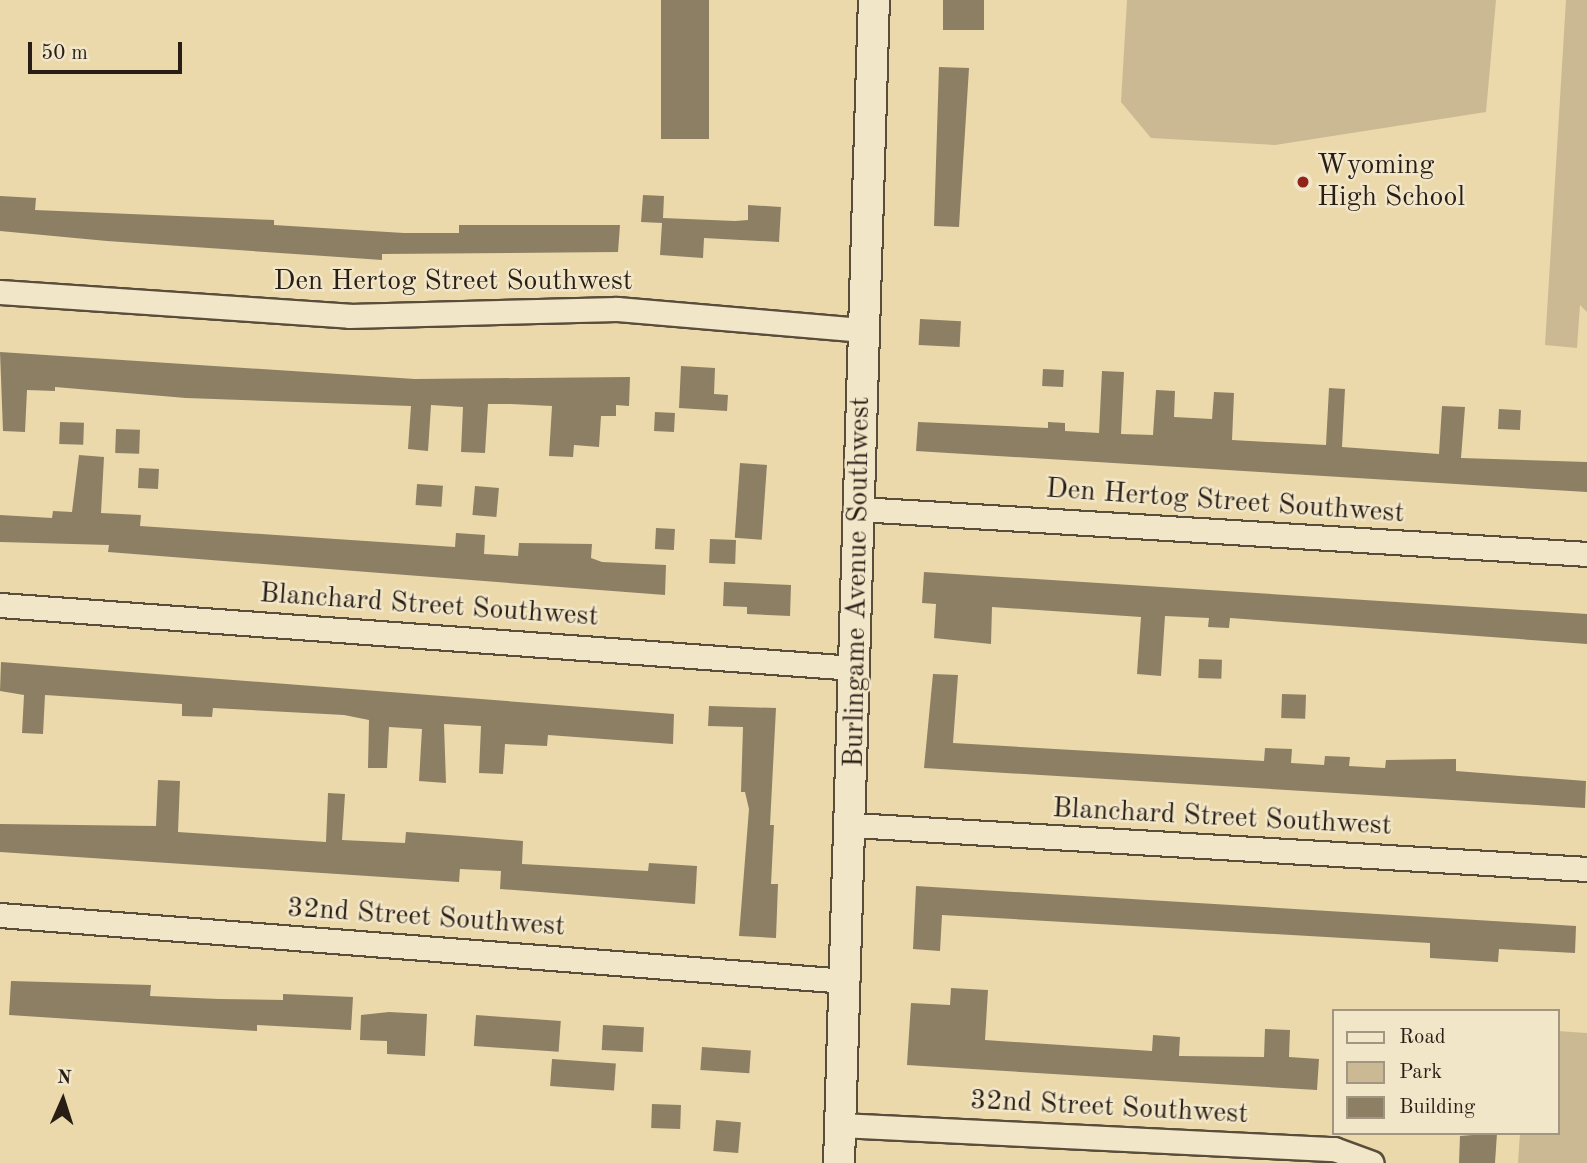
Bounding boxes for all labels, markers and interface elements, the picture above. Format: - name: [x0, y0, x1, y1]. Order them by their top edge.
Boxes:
- scale bar: [32, 28, 186, 72]
- text: 50 m: [41, 43, 88, 64]
- place label: Wyoming High School: [1317, 149, 1465, 215]
- marker: Wyoming High School: [1295, 174, 1311, 190]
- street label: Den Hertog Street Southwest: [273, 265, 633, 299]
- street label: Burlingame Avenue Southwest: [838, 396, 878, 768]
- street label: Den Hertog Street Southwest: [1045, 473, 1405, 531]
- street label: Blanchard Street Southwest: [258, 577, 600, 635]
- street label: Blanchard Street Southwest: [1052, 792, 1392, 844]
- street label: 32nd Street Southwest: [286, 892, 566, 944]
- legend: [1332, 1009, 1559, 1135]
- text: Road: [1399, 1027, 1446, 1048]
- text: Park: [1399, 1062, 1442, 1083]
- north arrow: [28, 1065, 98, 1135]
- text: N: [56, 1069, 72, 1088]
- street label: 32nd Street Southwest: [969, 1084, 1249, 1132]
- text: Building: [1399, 1097, 1475, 1118]

